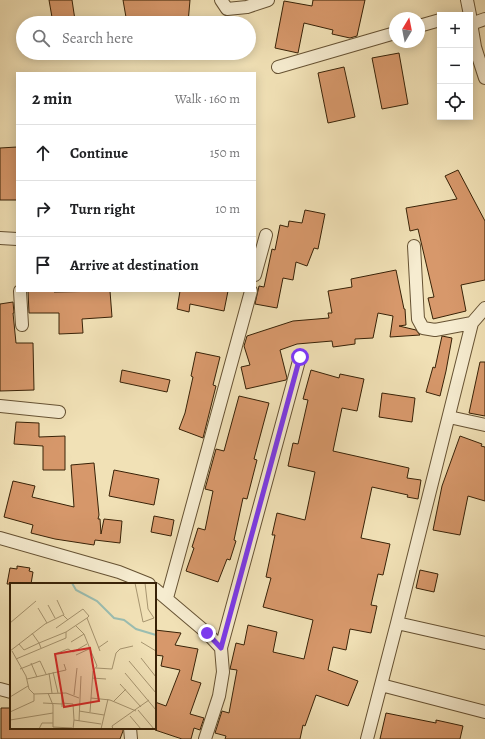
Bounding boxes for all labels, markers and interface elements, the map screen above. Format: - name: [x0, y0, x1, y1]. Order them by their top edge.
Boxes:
- north arrow: [389, 12, 425, 48]
- map controls: [437, 12, 473, 120]
- button: +: [437, 12, 473, 48]
- search box: [16, 16, 256, 60]
- icon: search: [30, 27, 52, 49]
- text: Search here: [62, 28, 133, 48]
- button: −: [437, 48, 473, 84]
- button: locate: [437, 84, 473, 120]
- text: 2 min: [32, 87, 72, 110]
- text: Walk · 160 m: [175, 90, 240, 107]
- icon: ahead: [32, 142, 54, 164]
- text: Continue: [70, 143, 128, 163]
- text: 150 m: [210, 144, 240, 161]
- icon: right: [32, 198, 54, 220]
- text: Turn right: [70, 199, 135, 219]
- text: 10 m: [215, 200, 240, 217]
- icon: arrive: [32, 254, 54, 276]
- text: Arrive at destination: [70, 255, 199, 275]
- route start: [291, 348, 309, 366]
- inset map: [10, 583, 156, 729]
- route end: [198, 624, 216, 642]

